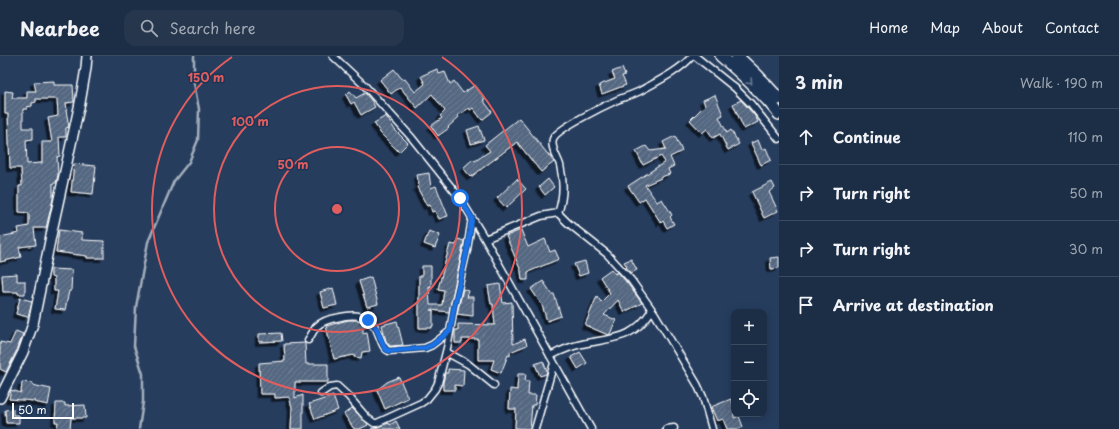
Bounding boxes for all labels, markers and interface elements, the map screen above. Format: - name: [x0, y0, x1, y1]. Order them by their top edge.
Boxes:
- search box: [124, 10, 404, 46]
- text: Nearbee: [20, 14, 100, 42]
- text: Search here: [170, 16, 255, 39]
- icon: search: [138, 17, 160, 39]
- text: Home: [869, 17, 908, 38]
- text: Map: [930, 17, 960, 38]
- text: About: [982, 17, 1023, 38]
- text: Contact: [1045, 17, 1099, 38]
- text: 150 m: [188, 68, 224, 86]
- text: 3 min: [795, 69, 843, 95]
- text: Walk · 190 m: [1020, 73, 1103, 92]
- one-way arrow: [745, 77, 753, 85]
- text: 100 m: [231, 112, 269, 130]
- text: Continue: [833, 125, 901, 148]
- icon: ahead: [795, 126, 817, 148]
- text: 110 m: [1068, 127, 1103, 146]
- text: 50 m: [277, 155, 309, 173]
- text: Turn right: [833, 181, 910, 204]
- icon: right: [795, 182, 817, 204]
- text: 50 m: [1069, 183, 1103, 202]
- route start: [451, 189, 469, 207]
- centre of rings: [330, 202, 344, 216]
- text: Turn right: [833, 237, 910, 260]
- icon: right: [795, 238, 817, 260]
- text: 30 m: [1069, 239, 1103, 258]
- text: Arrive at destination: [833, 293, 994, 316]
- icon: arrive: [795, 294, 817, 316]
- map controls: [731, 309, 767, 417]
- button: +: [731, 309, 767, 345]
- route end: [359, 311, 377, 329]
- button: −: [731, 345, 767, 381]
- button: locate: [731, 381, 767, 417]
- scale bar: [12, 401, 74, 420]
- text: 50 m: [18, 401, 47, 418]

